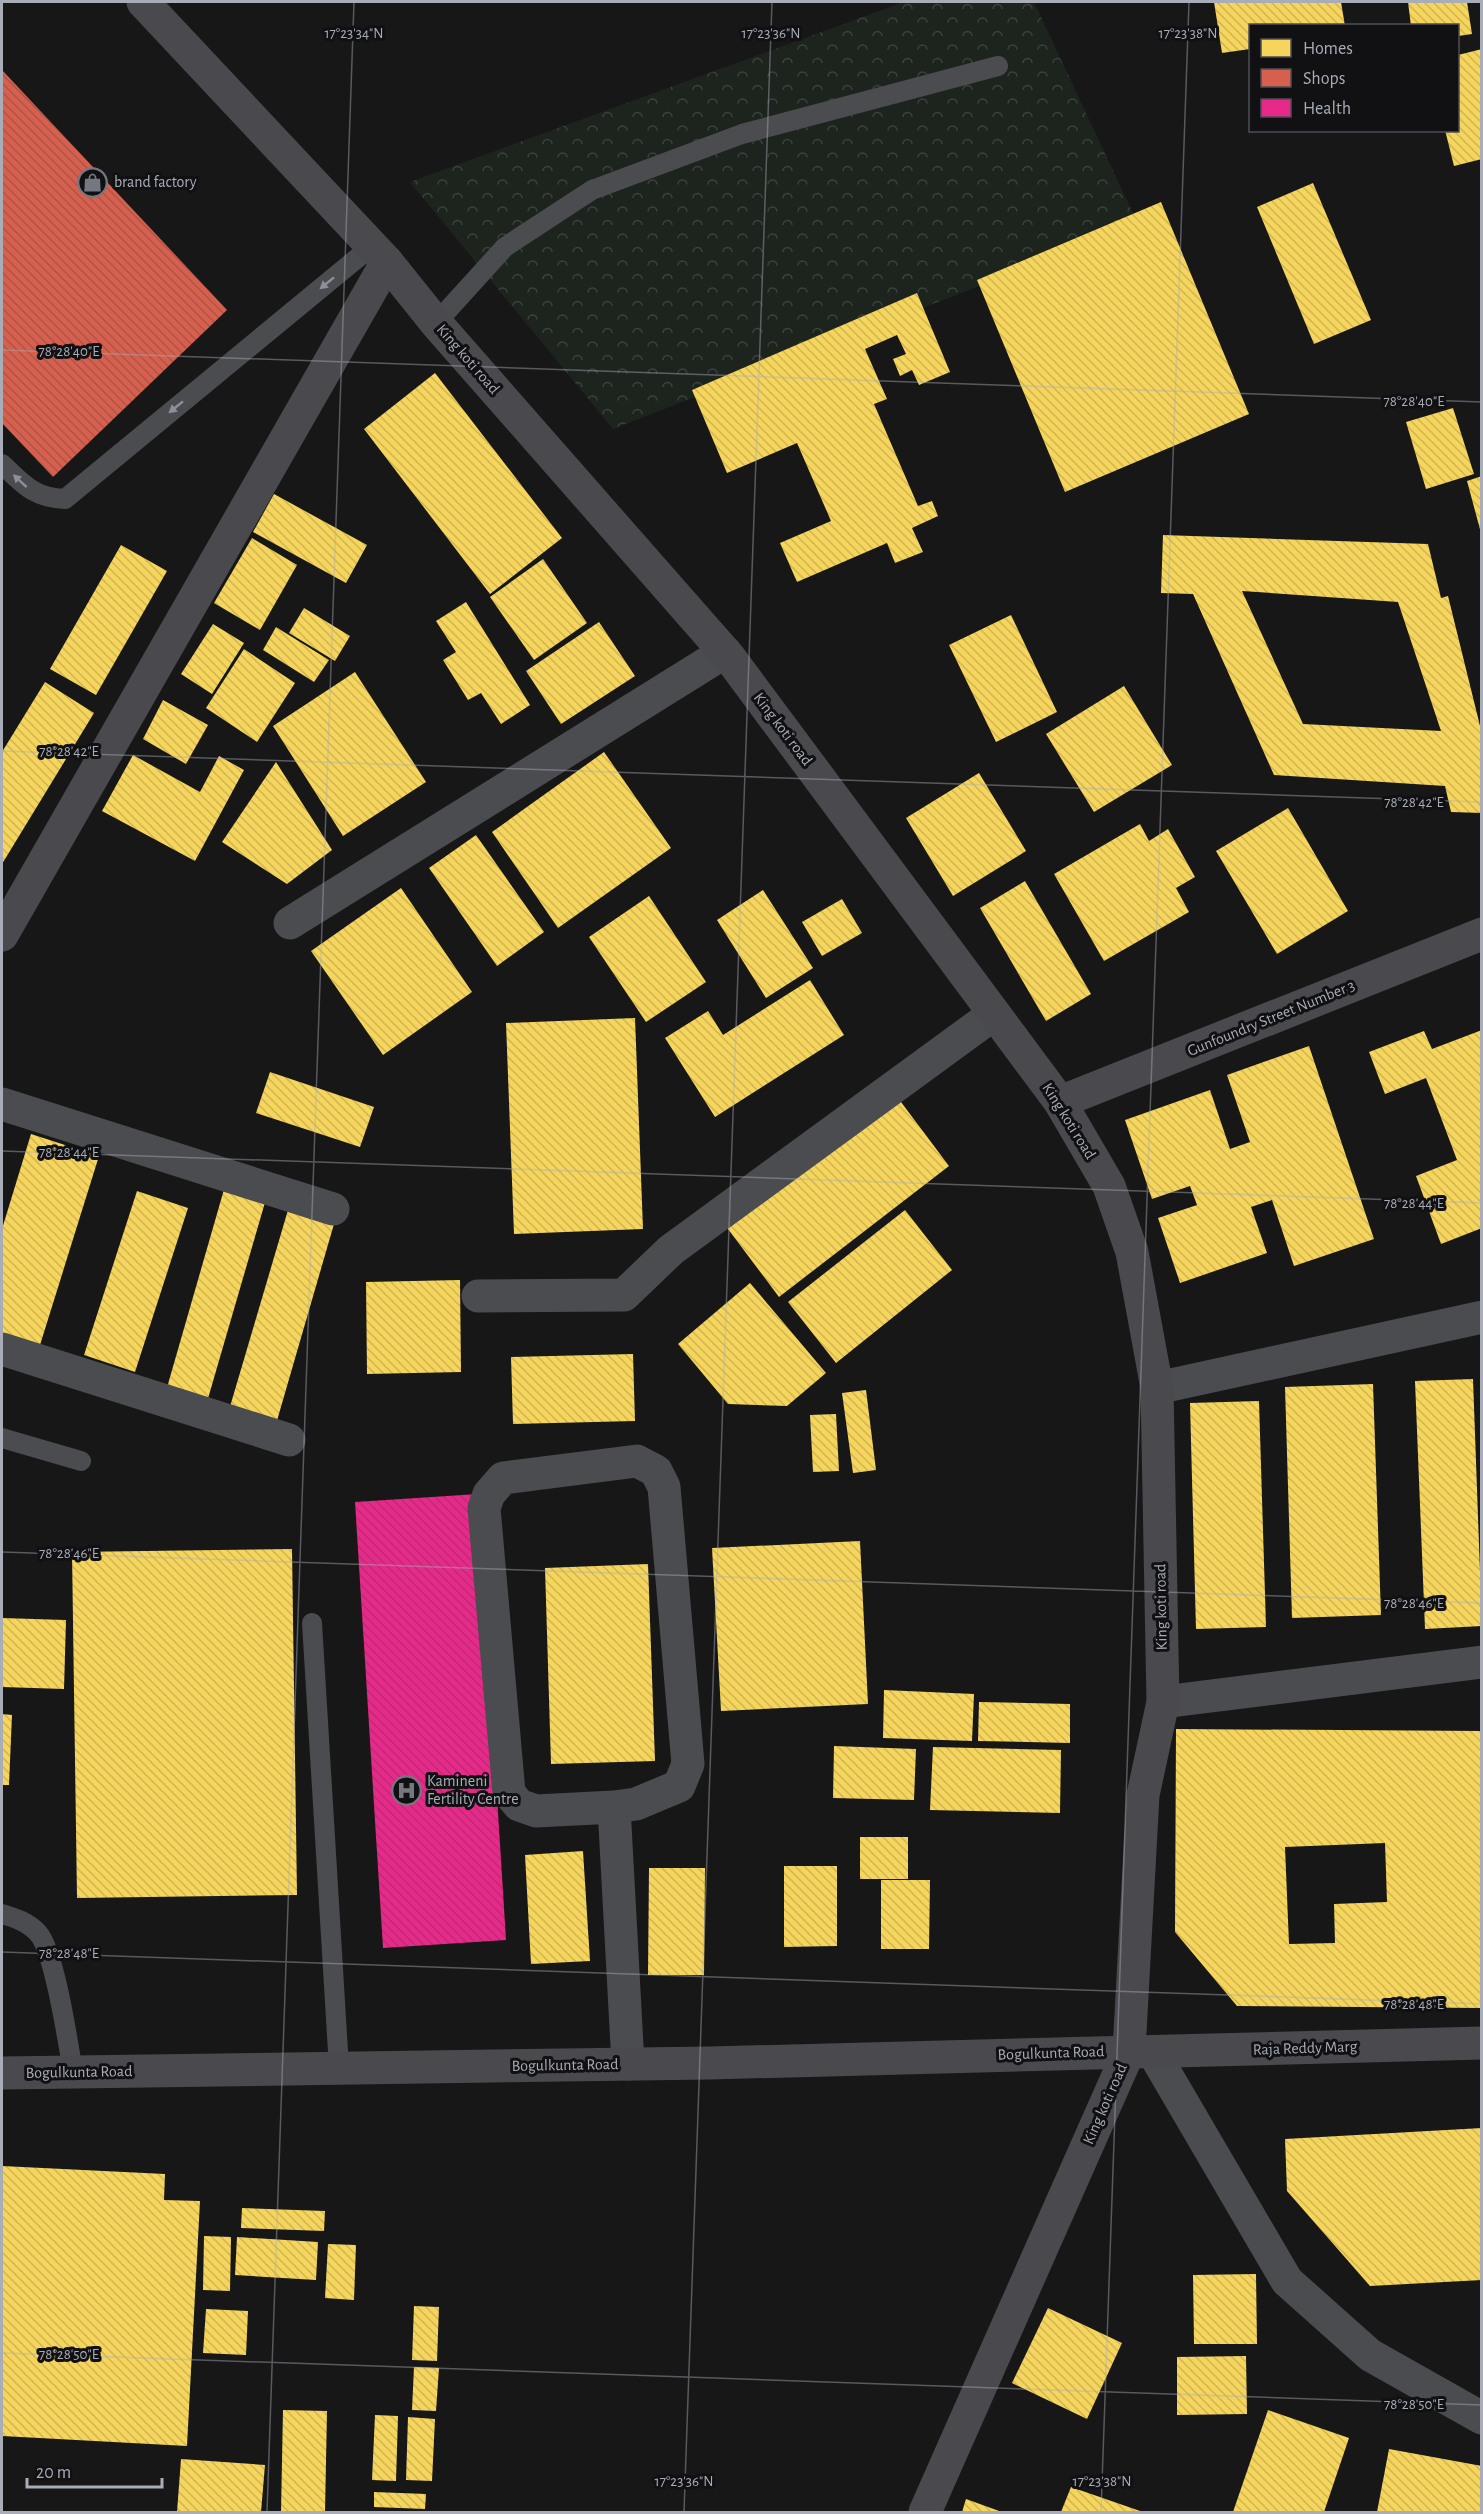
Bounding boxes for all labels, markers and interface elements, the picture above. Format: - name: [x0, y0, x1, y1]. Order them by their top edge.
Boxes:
- legend: [1249, 24, 1459, 132]
- text: 17°23'34"N: [324, 26, 384, 41]
- text: 17°23'36"N: [742, 26, 800, 41]
- text: 17°23'38"N: [1158, 26, 1218, 41]
- text: Homes: [1303, 40, 1353, 58]
- text: Shops: [1303, 70, 1345, 88]
- text: Health: [1303, 100, 1351, 118]
- shop icon: brand factory: [77, 166, 109, 198]
- place label: brand factory: [114, 174, 197, 191]
- one-way arrow: [319, 277, 335, 290]
- street label: King koti road: [434, 321, 502, 397]
- text: 78°28'40"E: [39, 344, 99, 359]
- text: 78°28'40"E: [1384, 394, 1444, 409]
- one-way arrow: [169, 401, 184, 413]
- one-way arrow: [12, 474, 27, 488]
- street label: King koti road: [751, 690, 815, 768]
- text: 78°28'42"E: [39, 744, 99, 759]
- text: 78°28'42"E: [1384, 795, 1444, 810]
- street label: Gunfoundry Street Number 3: [1185, 977, 1357, 1060]
- street label: King koti road: [1039, 1080, 1099, 1162]
- text: 78°28'44"E: [39, 1145, 99, 1160]
- text: 78°28'44"E: [1384, 1196, 1444, 1211]
- text: 78°28'46"E: [39, 1546, 99, 1561]
- street label: King koti road: [1152, 1564, 1170, 1650]
- text: 78°28'46"E: [1384, 1596, 1444, 1611]
- place label: Kamineni Fertility Centre: [427, 1773, 519, 1808]
- hospital icon: Kamineni Fertility Centre: [390, 1774, 422, 1806]
- text: 78°28'48"E: [39, 1946, 99, 1961]
- text: 78°28'48"E: [1384, 1997, 1444, 2012]
- street label: Raja Reddy Marg: [1252, 2038, 1358, 2059]
- street label: Bogulkunta Road: [997, 2043, 1105, 2063]
- street label: Bogulkunta Road: [512, 2056, 618, 2074]
- street label: King koti road: [1080, 2061, 1130, 2147]
- street label: Bogulkunta Road: [26, 2063, 132, 2081]
- text: 78°28'50"E: [39, 2347, 99, 2362]
- text: 78°28'50"E: [1384, 2397, 1444, 2412]
- scale bar: [27, 2451, 162, 2489]
- text: 20 m: [36, 2464, 71, 2482]
- text: 17°23'36"N: [655, 2474, 713, 2489]
- text: 17°23'38"N: [1072, 2474, 1132, 2489]

